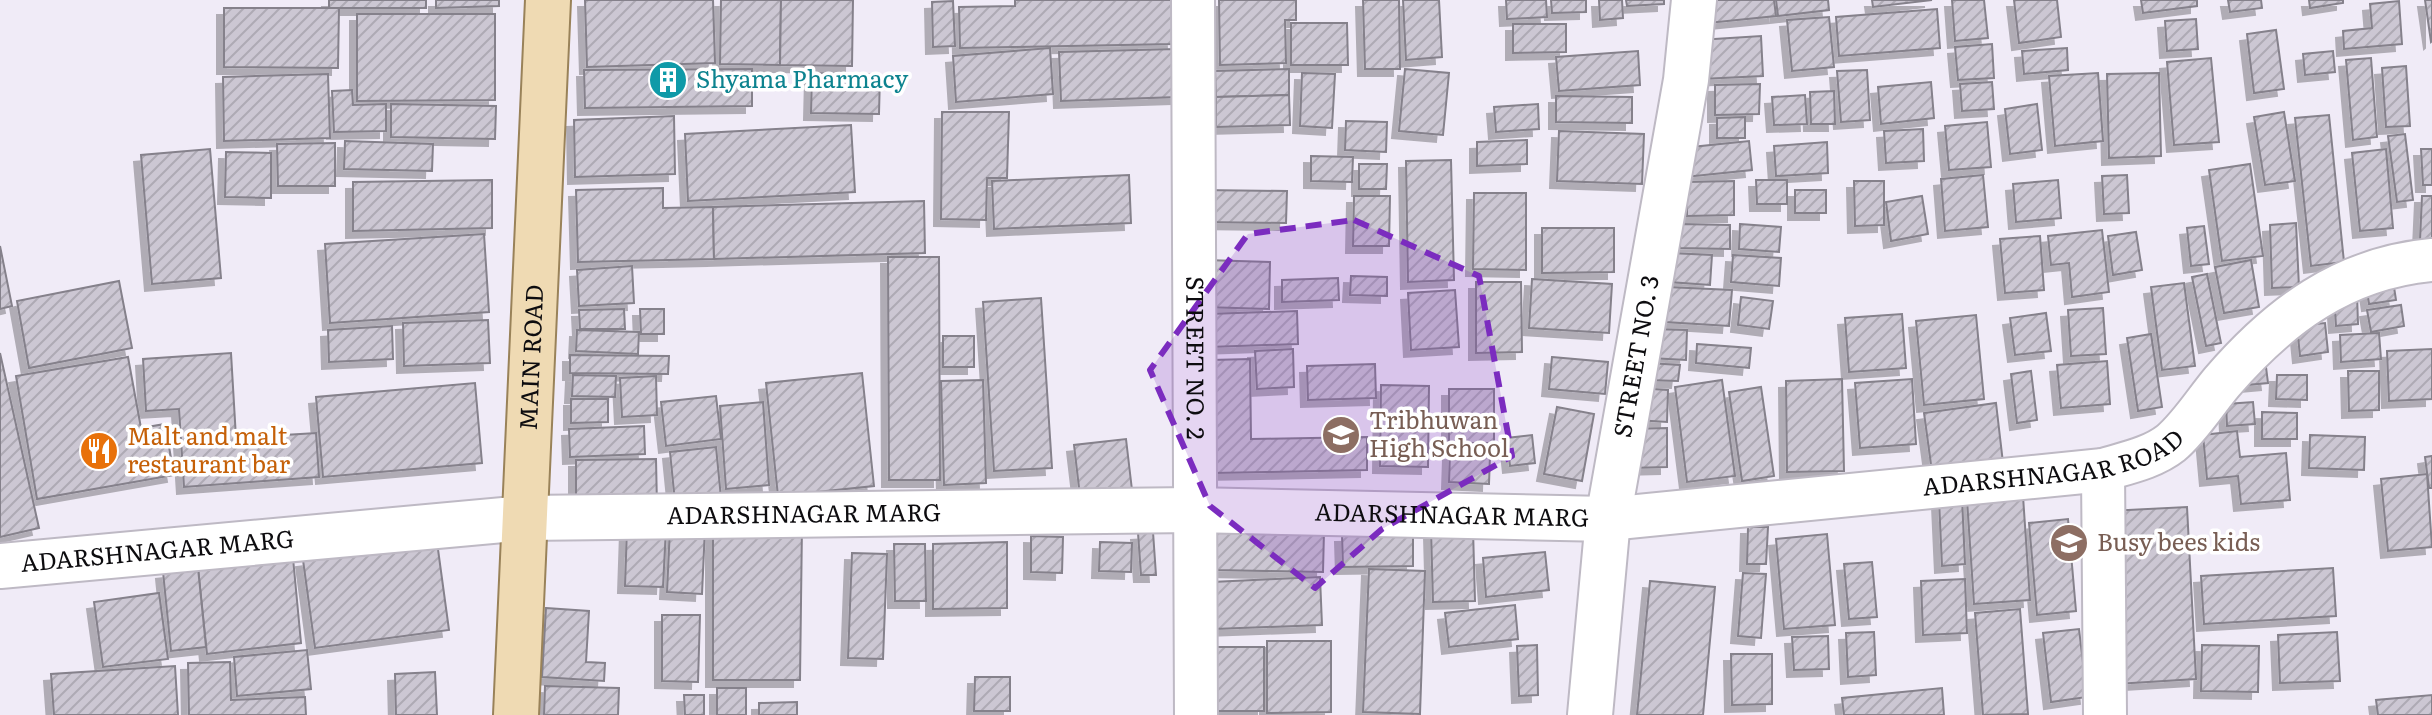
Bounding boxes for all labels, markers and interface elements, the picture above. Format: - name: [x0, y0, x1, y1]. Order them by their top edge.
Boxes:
- building icon: Shyama Pharmacy: [647, 59, 689, 101]
- place label: Shyama Pharmacy: [696, 60, 909, 95]
- street label: STREET NO. 3: [1603, 272, 1666, 440]
- street label: STREET NO. 2: [1179, 276, 1215, 440]
- street label: MAIN ROAD: [509, 284, 550, 431]
- place label: Tribhuwan High School: [1369, 401, 1509, 464]
- school or university icon: Tribhuwan High School: [1320, 414, 1362, 456]
- place label: Malt and malt restaurant bar: [127, 417, 291, 480]
- street label: ADARSHNAGAR ROAD: [1921, 420, 2191, 503]
- restaurant icon: Malt and malt restaurant bar: [78, 430, 120, 472]
- street label: ADARSHNAGAR MARG: [666, 493, 941, 531]
- street label: ADARSHNAGAR MARG: [1314, 493, 1589, 534]
- street label: ADARSHNAGAR MARG: [19, 519, 295, 579]
- school or university icon: Busy bees kids: [2048, 522, 2090, 564]
- place label: Busy bees kids: [2097, 523, 2260, 558]

